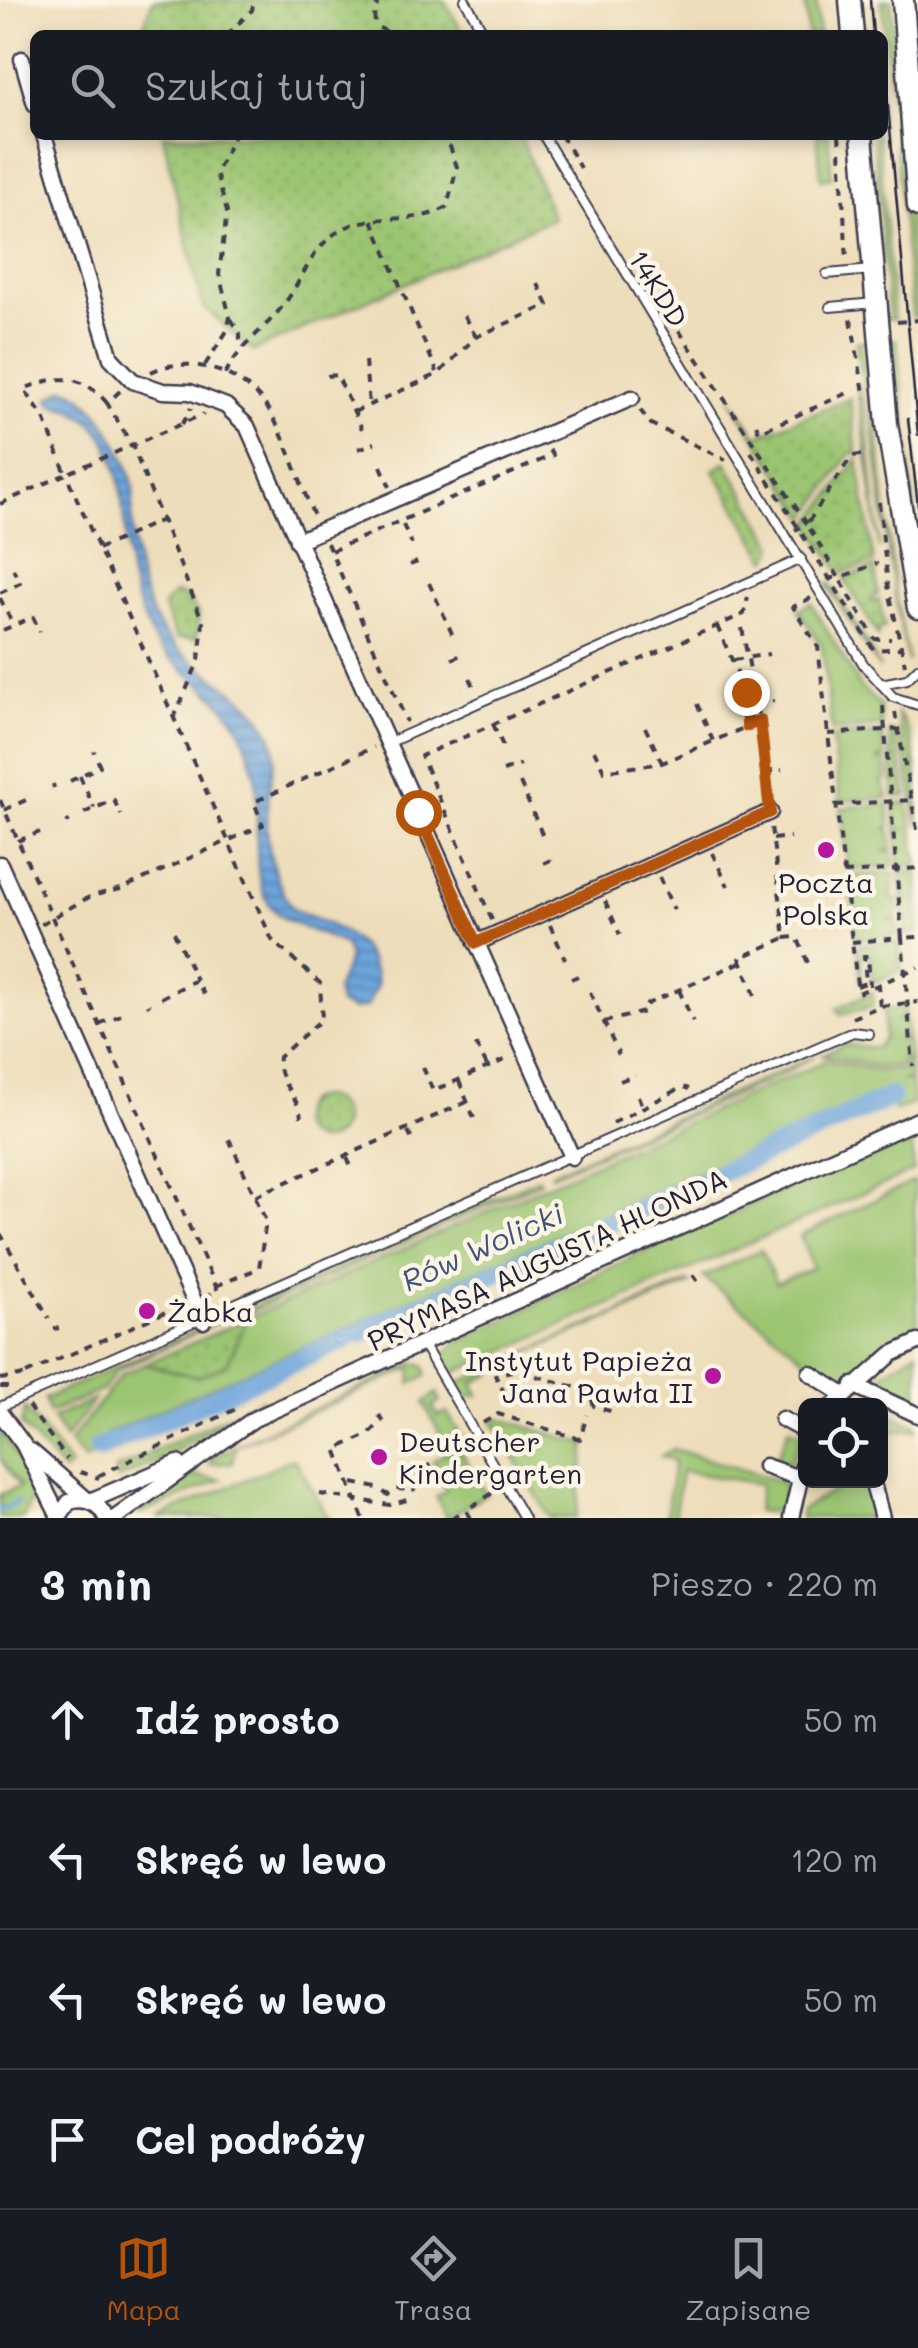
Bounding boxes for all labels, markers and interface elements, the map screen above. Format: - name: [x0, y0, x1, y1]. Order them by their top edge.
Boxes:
- search box: [30, 30, 888, 140]
- icon: search: [65, 58, 120, 113]
- text: Szukaj tutaj: [145, 60, 368, 110]
- street label: 14KDD: [621, 243, 697, 333]
- route end: [724, 670, 770, 716]
- route start: [396, 790, 442, 836]
- marker: Poczta Polska: [815, 839, 837, 861]
- place label: Poczta Polska: [778, 864, 874, 932]
- street label: PRYMASA AUGUSTA HLONDA: [362, 1160, 732, 1358]
- water label: Rów Wolicki: [395, 1192, 570, 1300]
- place label: Żabka: [167, 1293, 253, 1329]
- marker: Żabka: [136, 1300, 158, 1322]
- place label: Instytut Papieża Jana Pawła II: [465, 1342, 693, 1410]
- marker: Instytut Papieża Jana Pawła II: [702, 1365, 724, 1387]
- map controls: [798, 1398, 888, 1488]
- button: locate: [798, 1398, 888, 1488]
- place label: Deutscher Kindergarten: [399, 1423, 582, 1491]
- marker: Deutscher Kindergarten: [368, 1446, 390, 1468]
- text: 3 min: [40, 1556, 152, 1611]
- text: Pieszo · 220 m: [651, 1562, 878, 1604]
- icon: ahead: [40, 1692, 95, 1747]
- text: Idź prosto: [135, 1694, 339, 1744]
- text: 50 m: [804, 1698, 878, 1740]
- icon: left: [40, 1832, 95, 1887]
- text: Skręć w lewo: [135, 1834, 386, 1884]
- text: 120 m: [790, 1838, 878, 1880]
- icon: left: [40, 1972, 95, 2027]
- text: Skręć w lewo: [135, 1974, 386, 2024]
- text: 50 m: [804, 1978, 878, 2020]
- icon: arrive: [40, 2112, 95, 2167]
- text: Cel podróży: [135, 2114, 366, 2164]
- tab: Mapa: [107, 2231, 181, 2327]
- tab: Trasa: [394, 2231, 472, 2327]
- tab: Zapisane: [685, 2231, 811, 2327]

